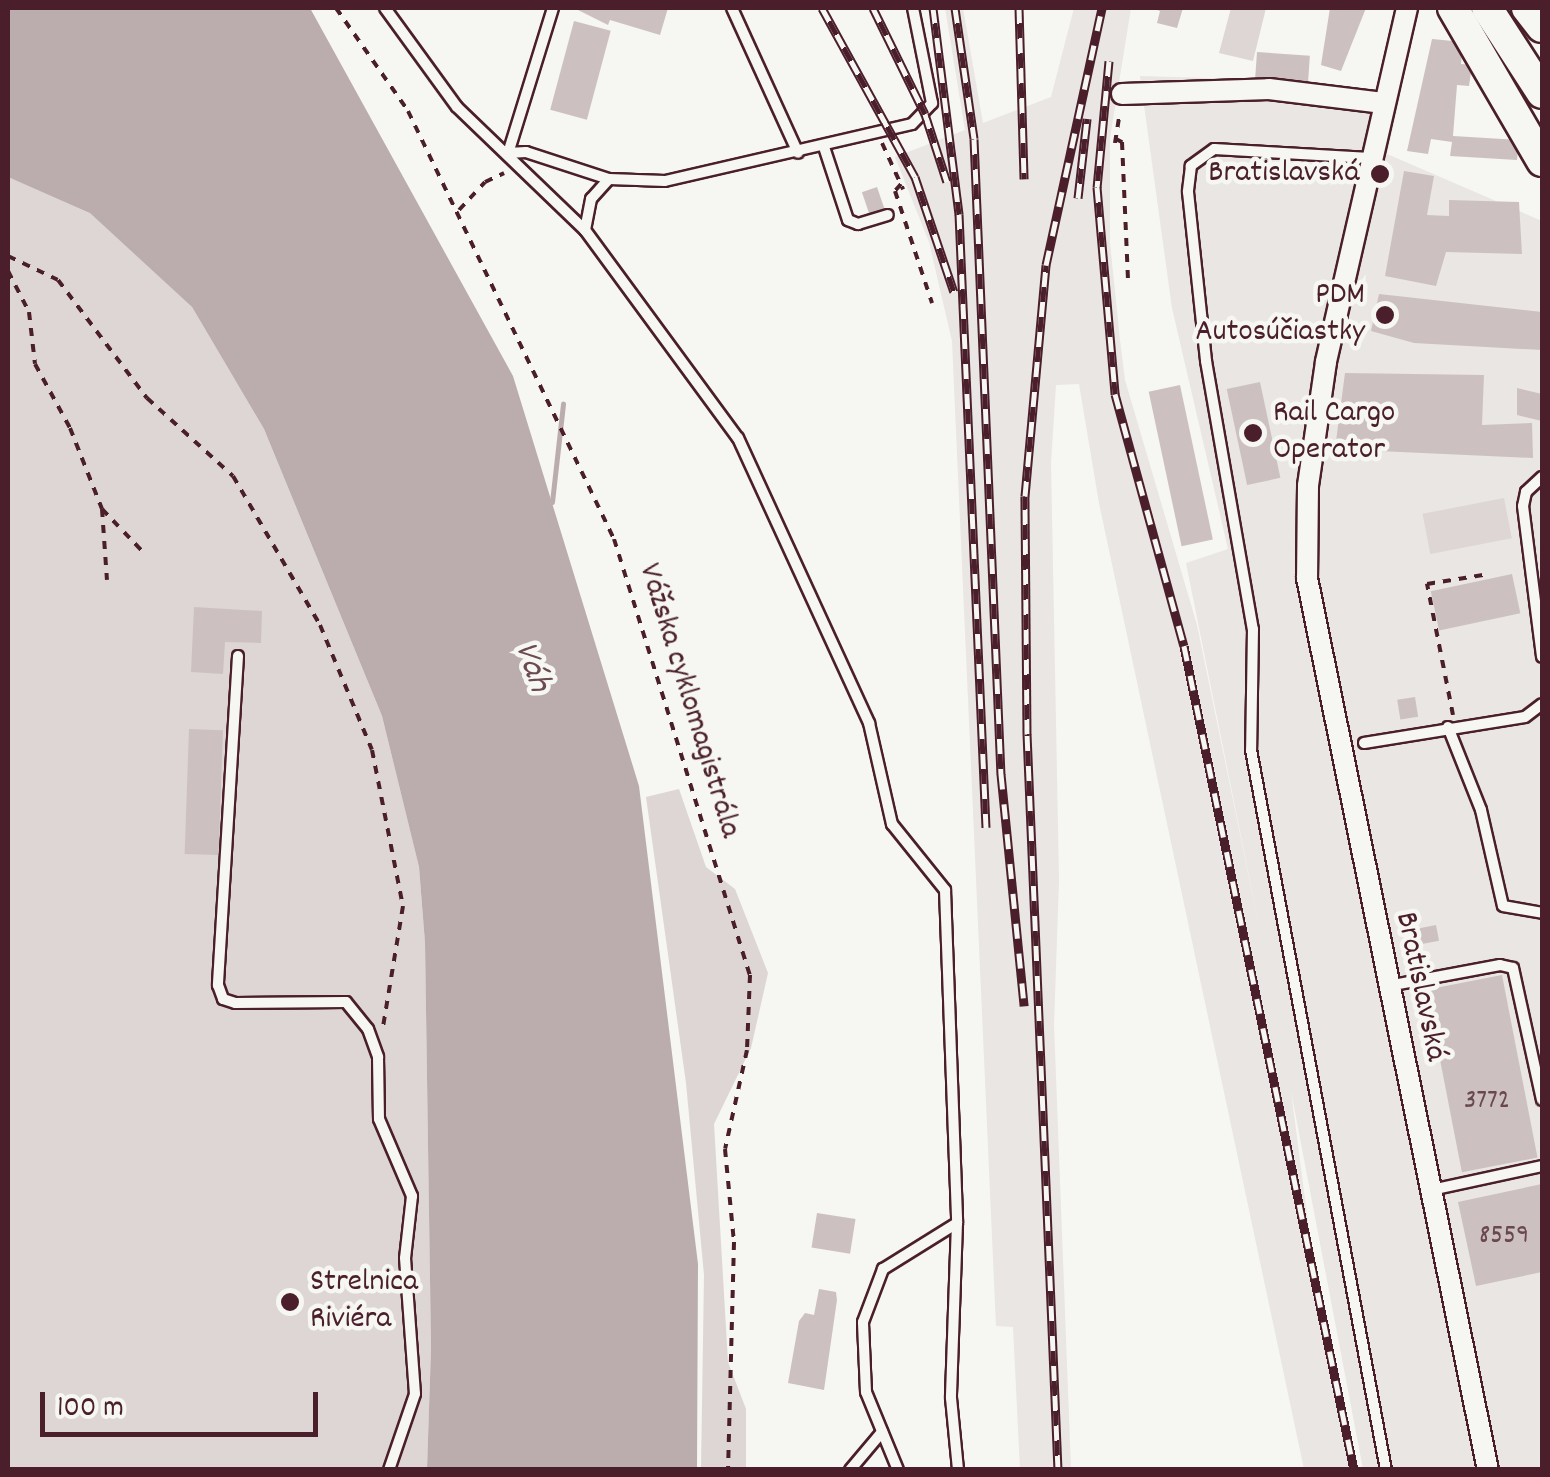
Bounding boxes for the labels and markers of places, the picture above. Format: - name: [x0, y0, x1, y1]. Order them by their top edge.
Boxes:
- place label: Bratislavská: [1208, 155, 1360, 193]
- marker: Bratislavská: [1369, 163, 1391, 185]
- place label: PDM Autosúčiastky: [1195, 278, 1365, 353]
- marker: PDM Autosúčiastky: [1374, 304, 1396, 326]
- place label: Rail Cargo Operator: [1273, 396, 1395, 471]
- marker: Rail Cargo Operator: [1242, 422, 1264, 444]
- place label: Strelnica Riviéra: [310, 1265, 418, 1340]
- marker: Strelnica Riviéra: [279, 1291, 301, 1313]

